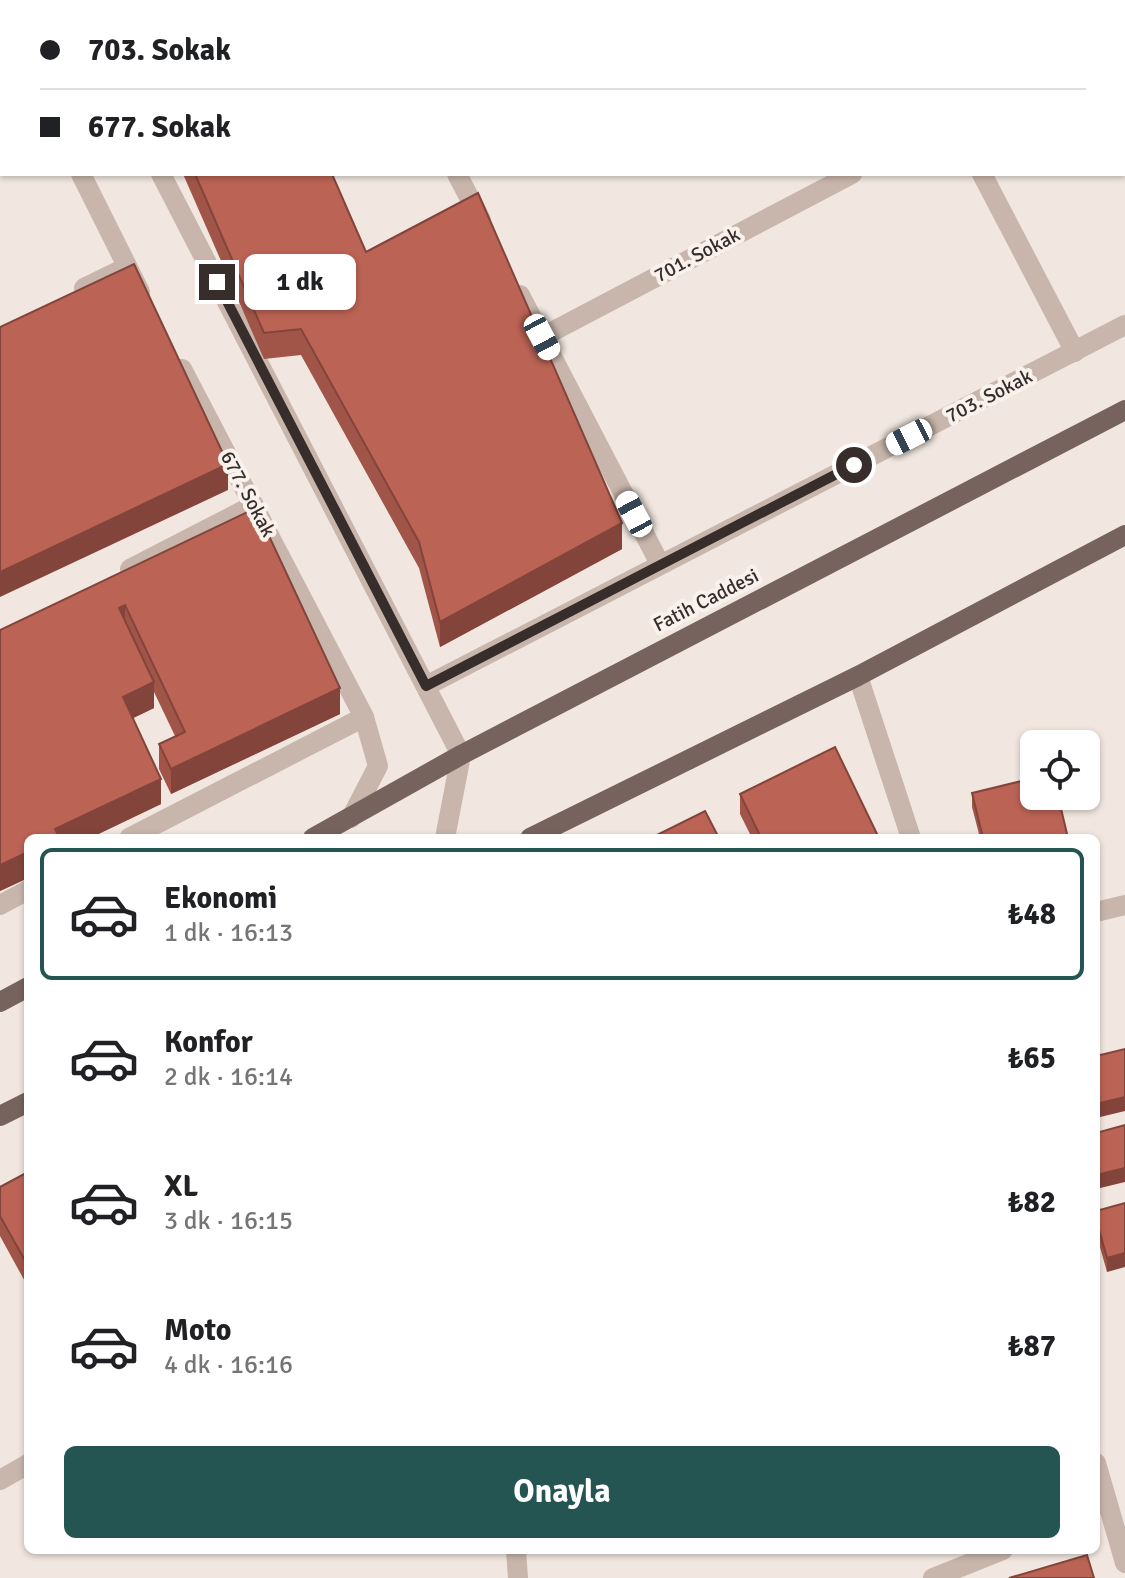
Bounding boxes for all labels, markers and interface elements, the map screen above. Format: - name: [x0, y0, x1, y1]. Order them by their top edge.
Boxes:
- text: 703. Sokak: [88, 32, 231, 69]
- text: 677. Sokak: [88, 109, 231, 146]
- street label: 701. Sokak: [650, 222, 744, 288]
- callout: 1 dk: [245, 254, 357, 310]
- route end: [199, 264, 235, 300]
- text: 1 dk: [276, 266, 324, 298]
- car: [520, 310, 564, 364]
- street label: 703. Sokak: [942, 364, 1036, 428]
- car: [882, 415, 936, 459]
- street label: 677. Sokak: [215, 447, 281, 541]
- route start: [836, 447, 872, 483]
- car: [612, 487, 656, 541]
- street label: Fatih Caddesi: [649, 563, 763, 637]
- map controls: [1020, 730, 1100, 810]
- button: locate: [1020, 730, 1100, 810]
- icon: car: [68, 878, 140, 950]
- text: Ekonomi: [164, 880, 277, 917]
- text: ₺48: [1007, 896, 1056, 933]
- text: 1 dk · 16:13: [164, 917, 293, 949]
- icon: car: [68, 1022, 140, 1094]
- text: Konfor: [164, 1024, 253, 1061]
- text: ₺65: [1007, 1040, 1056, 1077]
- text: 2 dk · 16:14: [164, 1061, 293, 1093]
- icon: car: [68, 1166, 140, 1238]
- text: XL: [164, 1168, 198, 1205]
- text: ₺82: [1007, 1184, 1056, 1221]
- text: 3 dk · 16:15: [164, 1205, 293, 1237]
- icon: car: [68, 1310, 140, 1382]
- text: Moto: [164, 1312, 231, 1349]
- text: ₺87: [1007, 1328, 1056, 1365]
- text: 4 dk · 16:16: [164, 1349, 293, 1381]
- button: Onayla: [64, 1446, 1060, 1538]

